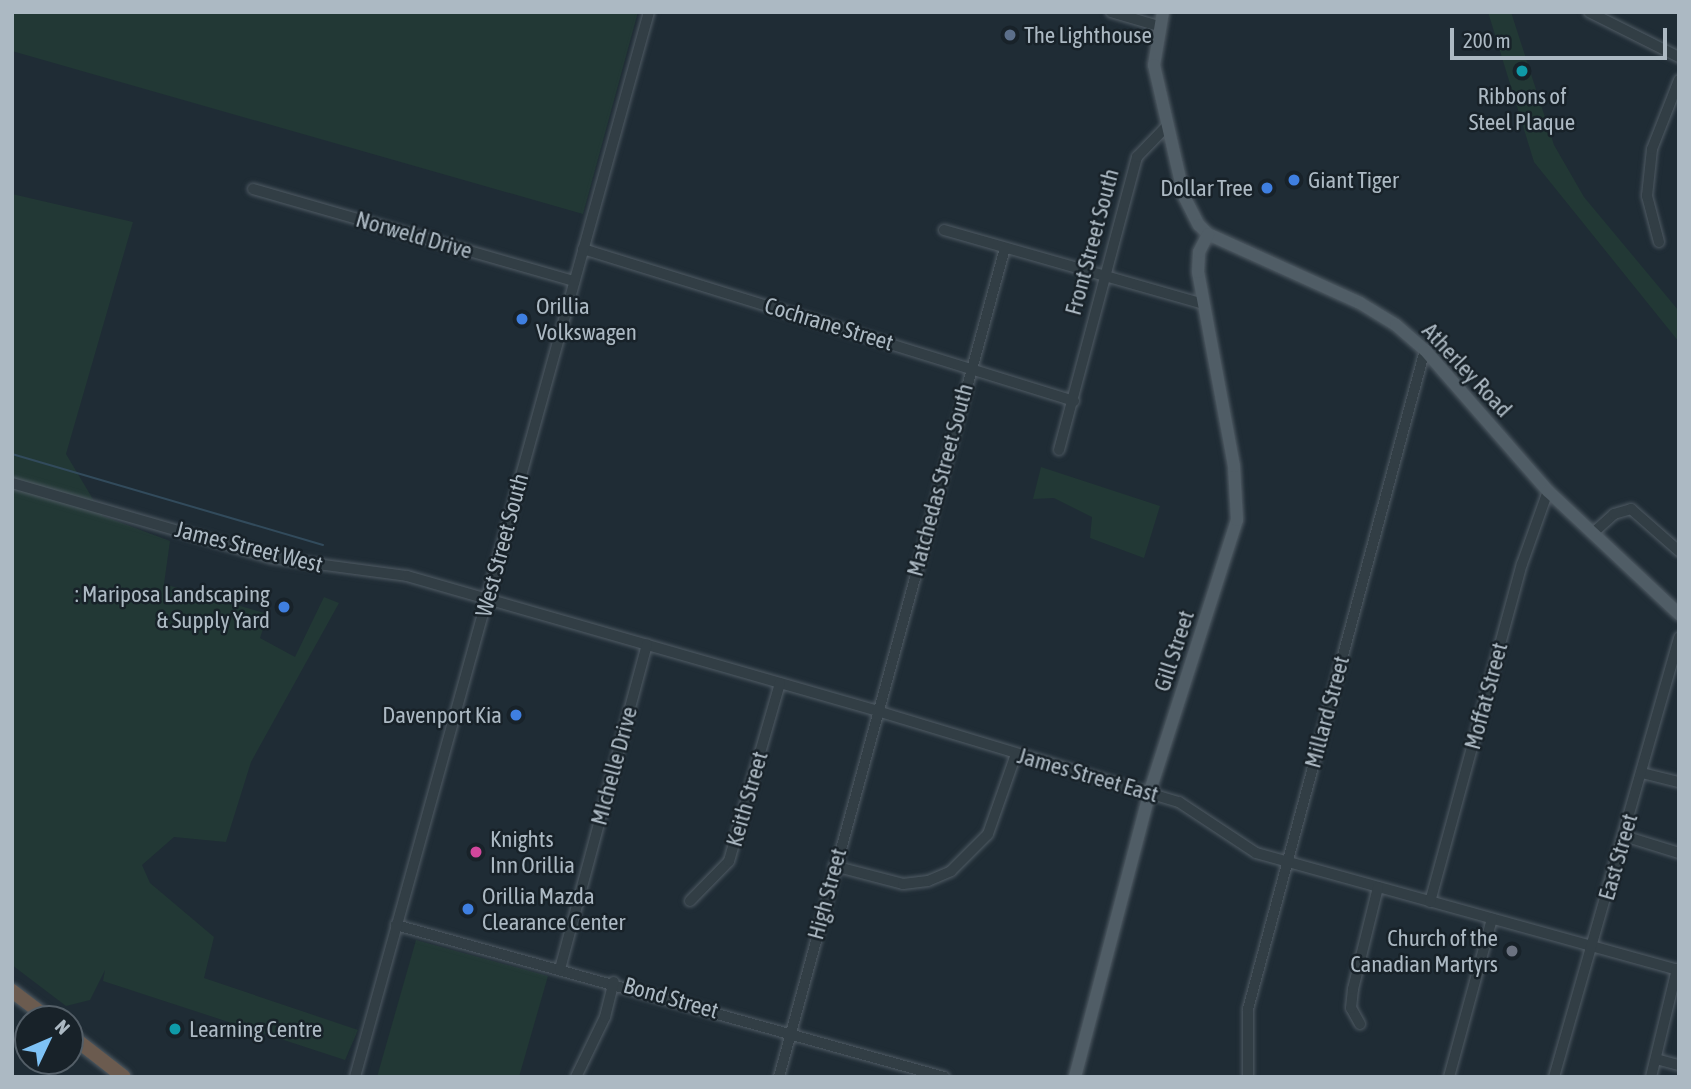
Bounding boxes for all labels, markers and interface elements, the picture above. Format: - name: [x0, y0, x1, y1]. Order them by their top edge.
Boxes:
- scale bar: [1453, 14, 1670, 58]
- place label: The Lighthouse: [1024, 21, 1152, 49]
- marker: The Lighthouse: [1002, 27, 1018, 43]
- text: 200 m: [1463, 28, 1511, 52]
- marker: Ribbons of Steel Plaque: [1514, 63, 1530, 79]
- place label: Ribbons of Steel Plaque: [1469, 82, 1575, 136]
- street label: Front Street South: [1059, 166, 1125, 318]
- place label: Giant Tiger: [1308, 166, 1399, 194]
- marker: Giant Tiger: [1286, 172, 1302, 188]
- place label: Dollar Tree: [1160, 174, 1253, 202]
- marker: Dollar Tree: [1259, 180, 1275, 196]
- street label: Norweld Drive: [353, 205, 475, 265]
- street label: Cochrane Street: [761, 291, 897, 357]
- place label: Orillia Volkswagen: [536, 292, 637, 346]
- marker: Orillia Volkswagen: [514, 311, 530, 327]
- street label: Atherley Road: [1416, 317, 1518, 423]
- street label: Matchedas Street South: [901, 381, 979, 579]
- street label: West Street South: [470, 470, 534, 620]
- street label: James Street West: [172, 515, 326, 579]
- place label: : Mariposa Landscaping & Supply Yard: [75, 580, 270, 634]
- marker: : Mariposa Landscaping & Supply Yard: [276, 599, 292, 615]
- street label: Gill Street: [1148, 607, 1200, 695]
- street label: Moffat Street: [1458, 639, 1514, 753]
- street label: Millard Street: [1299, 653, 1355, 771]
- place label: Davenport Kia: [382, 701, 502, 729]
- street label: MIchelle Drive: [585, 704, 643, 828]
- marker: Davenport Kia: [508, 707, 524, 723]
- street label: James Street East: [1014, 742, 1162, 808]
- street label: Keith Street: [720, 748, 774, 850]
- street label: East Street: [1592, 810, 1644, 904]
- place label: Knights Inn Orillia: [490, 825, 575, 879]
- marker: Knights Inn Orillia: [468, 844, 484, 860]
- street label: High Street: [802, 845, 852, 943]
- place label: Orillia Mazda Clearance Center: [482, 882, 625, 936]
- marker: Orillia Mazda Clearance Center: [460, 901, 476, 917]
- place label: Church of the Canadian Martyrs: [1350, 924, 1498, 978]
- marker: Church of the Canadian Martyrs: [1504, 943, 1520, 959]
- street label: Bond Street: [620, 971, 722, 1025]
- north arrow: [14, 1005, 84, 1075]
- text: N: [51, 1015, 74, 1038]
- place label: Learning Centre: [189, 1015, 322, 1043]
- marker: Learning Centre: [167, 1021, 183, 1037]

